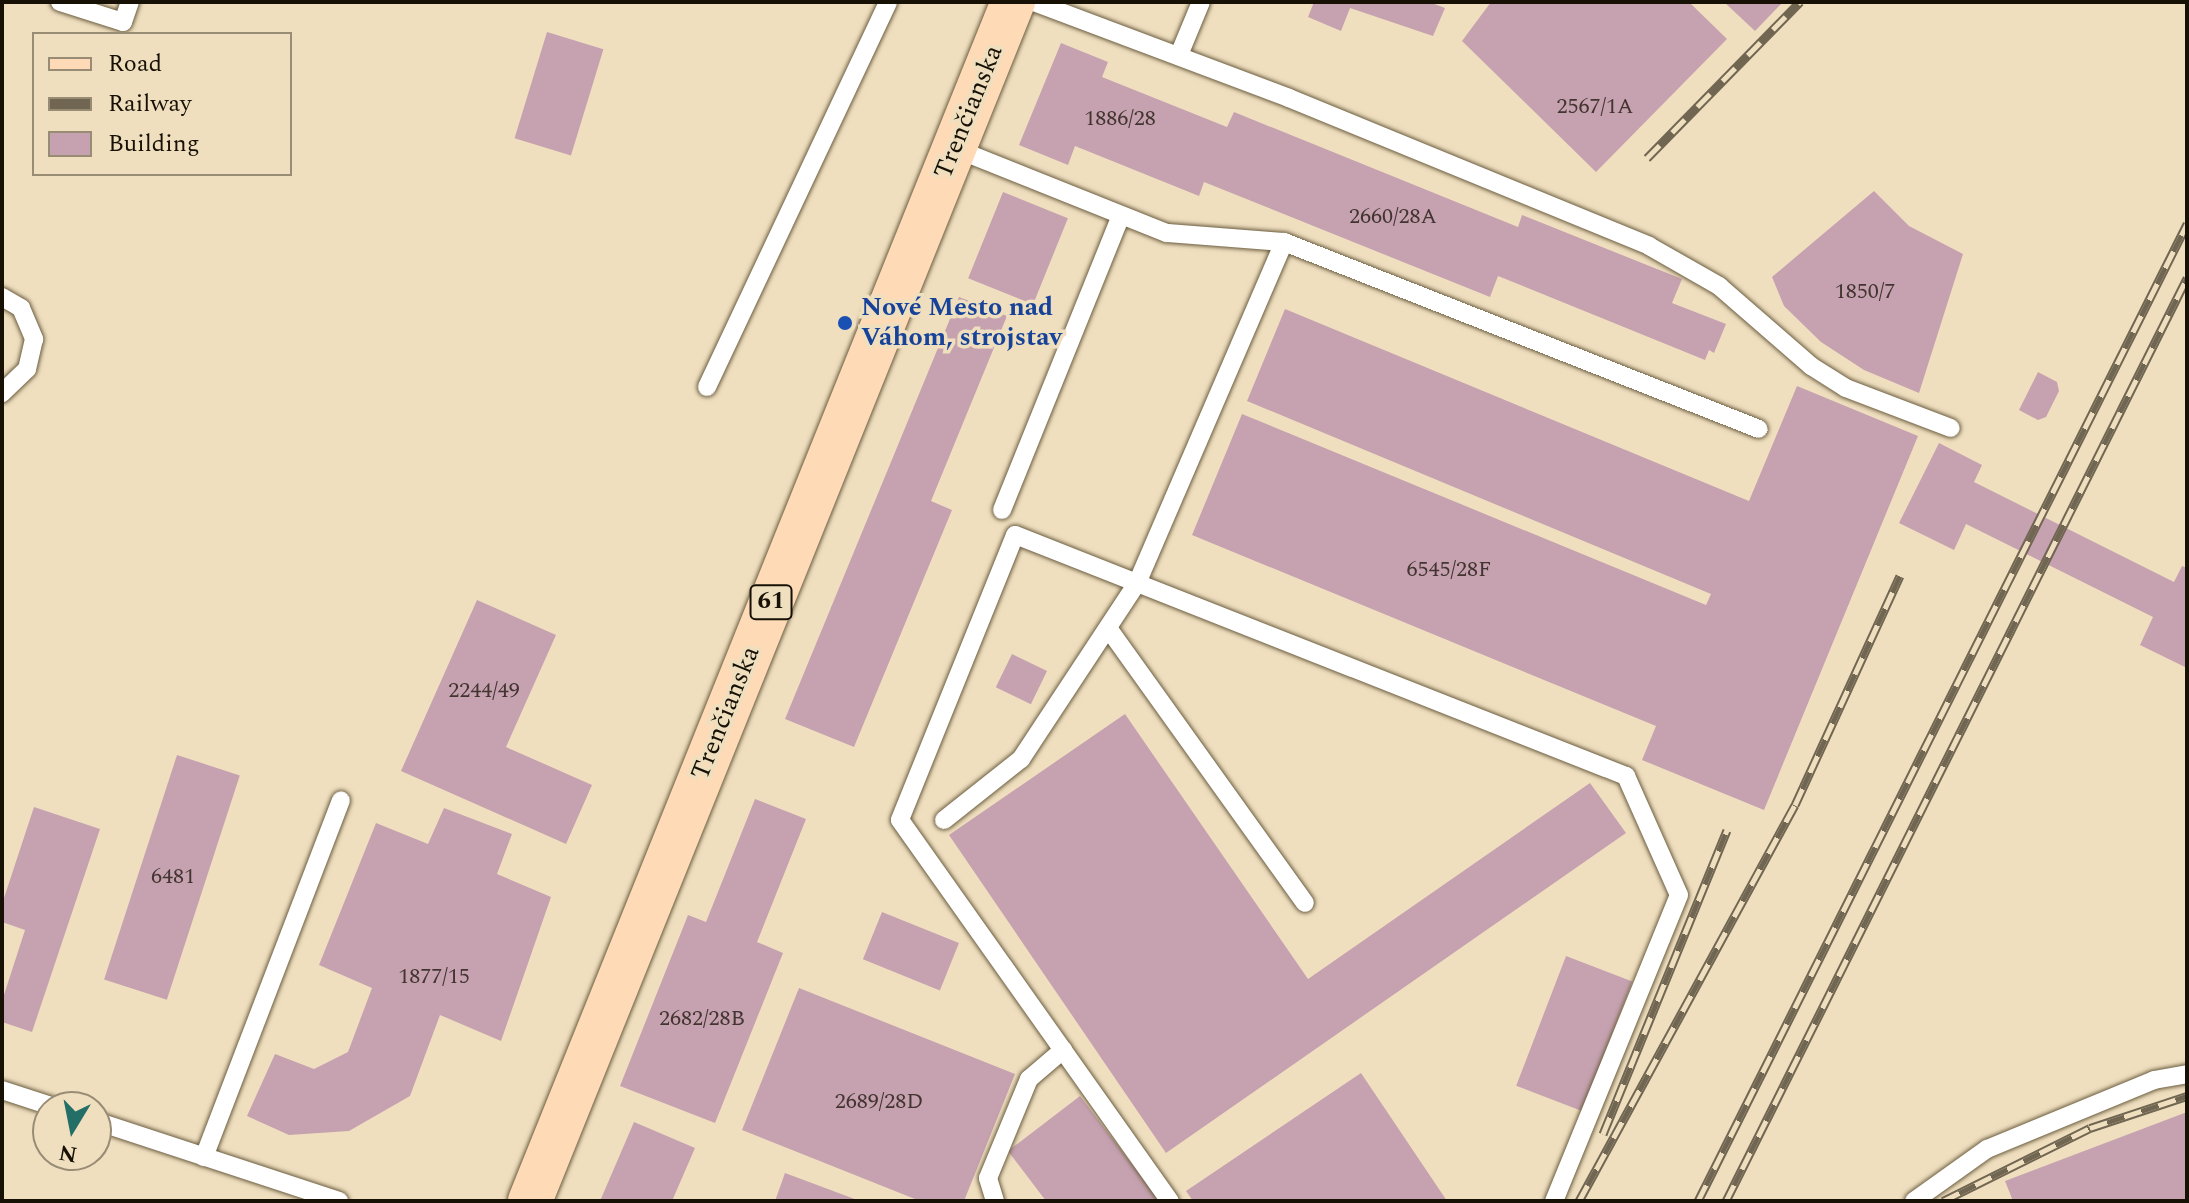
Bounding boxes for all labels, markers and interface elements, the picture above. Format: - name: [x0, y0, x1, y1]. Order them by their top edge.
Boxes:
- legend: [32, 32, 292, 176]
- street label: Trenčianska: [928, 41, 1010, 183]
- text: Road: [108, 46, 162, 82]
- text: Railway: [108, 86, 192, 122]
- house number: 2567/1A: [1557, 94, 1633, 120]
- house number: 1886/28: [1084, 106, 1156, 132]
- text: Building: [108, 126, 200, 162]
- house number: 2660/28A: [1349, 204, 1437, 230]
- house number: 1850/7: [1835, 279, 1895, 305]
- place label: Nové Mesto nad Váhom, strojstav: [861, 292, 1062, 354]
- marker: Nové Mesto nad Váhom, strojstav: [836, 314, 854, 332]
- house number: 6545/28F: [1406, 557, 1492, 583]
- road number: 61: [749, 582, 793, 622]
- street label: Trenčianska: [685, 642, 767, 784]
- house number: 2244/49: [448, 678, 520, 704]
- house number: 6481: [151, 864, 195, 890]
- house number: 1877/15: [398, 964, 470, 990]
- house number: 2682/28B: [659, 1006, 745, 1032]
- house number: 2689/28D: [835, 1089, 923, 1115]
- north arrow: [32, 1091, 112, 1171]
- text: N: [56, 1135, 80, 1171]

